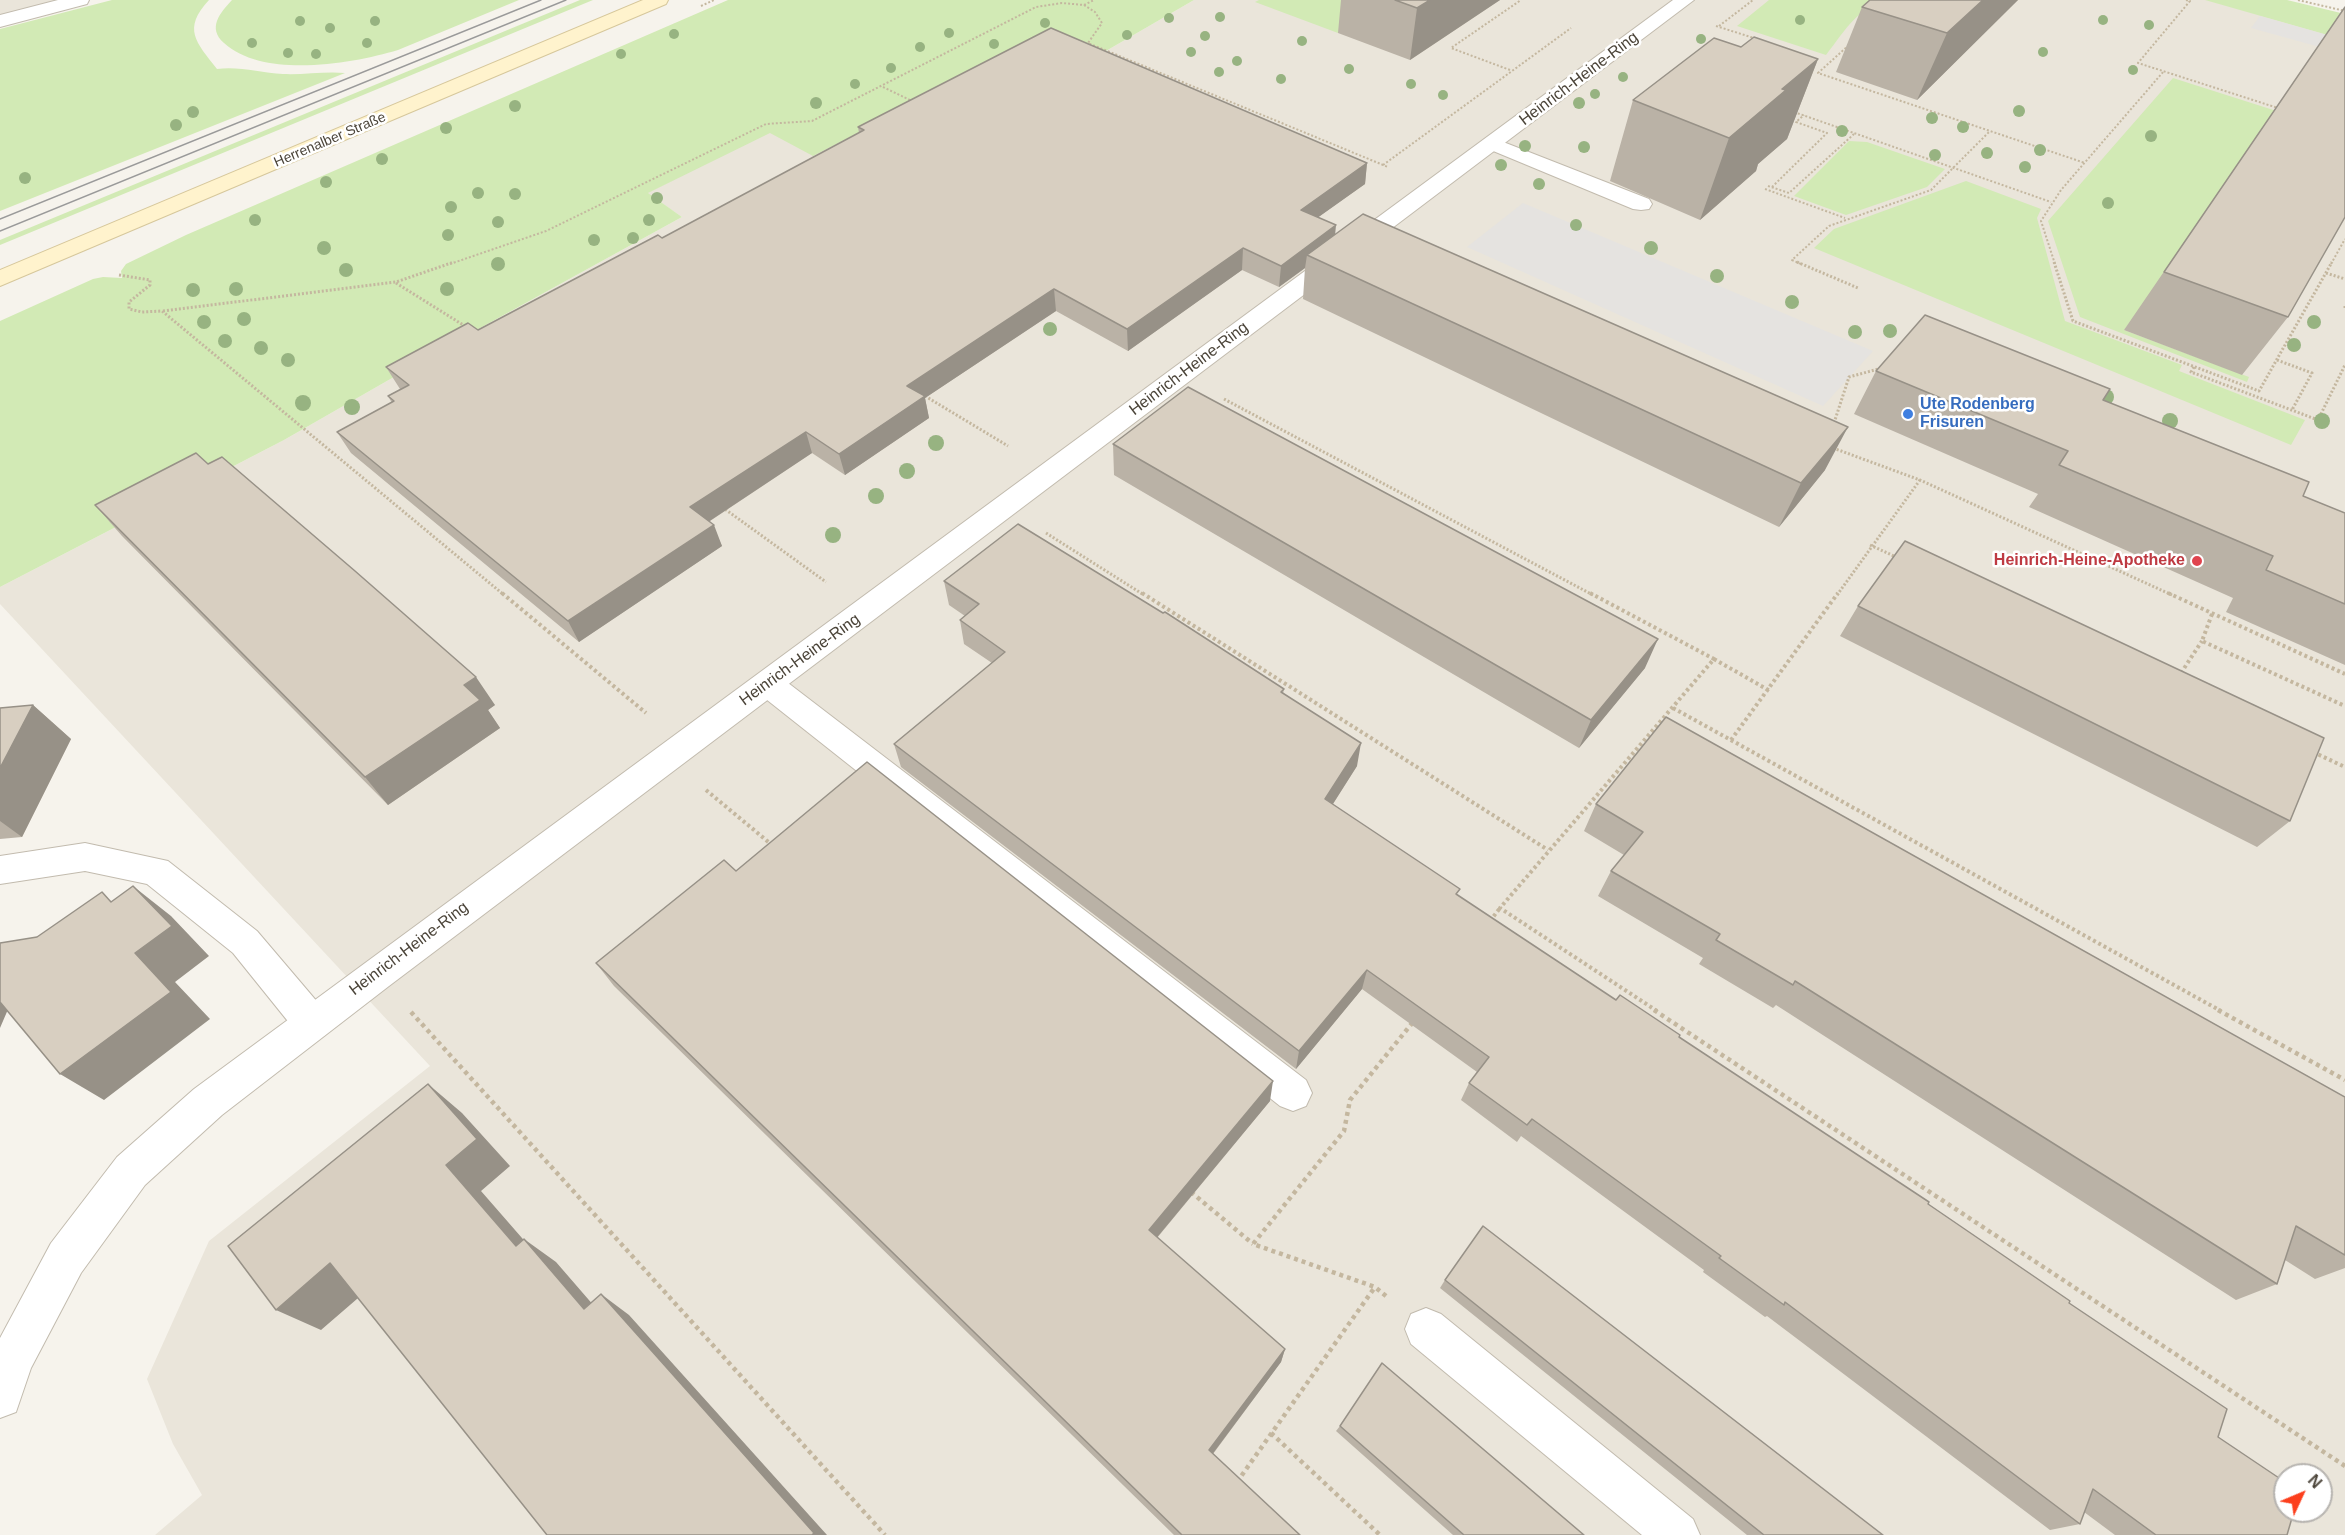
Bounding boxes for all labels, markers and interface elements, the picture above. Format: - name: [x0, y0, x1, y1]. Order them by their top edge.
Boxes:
- street label: Heinrich-Heine-Ring: [1516, 28, 1642, 130]
- street label: Herrenalber Straße: [272, 109, 388, 171]
- street label: Heinrich-Heine-Ring: [1126, 318, 1252, 420]
- place label: Ute Rodenberg Frisuren: [1920, 395, 2035, 433]
- marker: Ute Rodenberg Frisuren: [1901, 407, 1915, 421]
- place label: Heinrich-Heine-Apotheke: [1994, 551, 2185, 571]
- marker: Heinrich-Heine-Apotheke: [2190, 554, 2204, 568]
- street label: Heinrich-Heine-Ring: [736, 610, 864, 710]
- street label: Heinrich-Heine-Ring: [346, 898, 472, 1000]
- north arrow: [2273, 1463, 2333, 1523]
- text: N: [2305, 1471, 2325, 1492]

